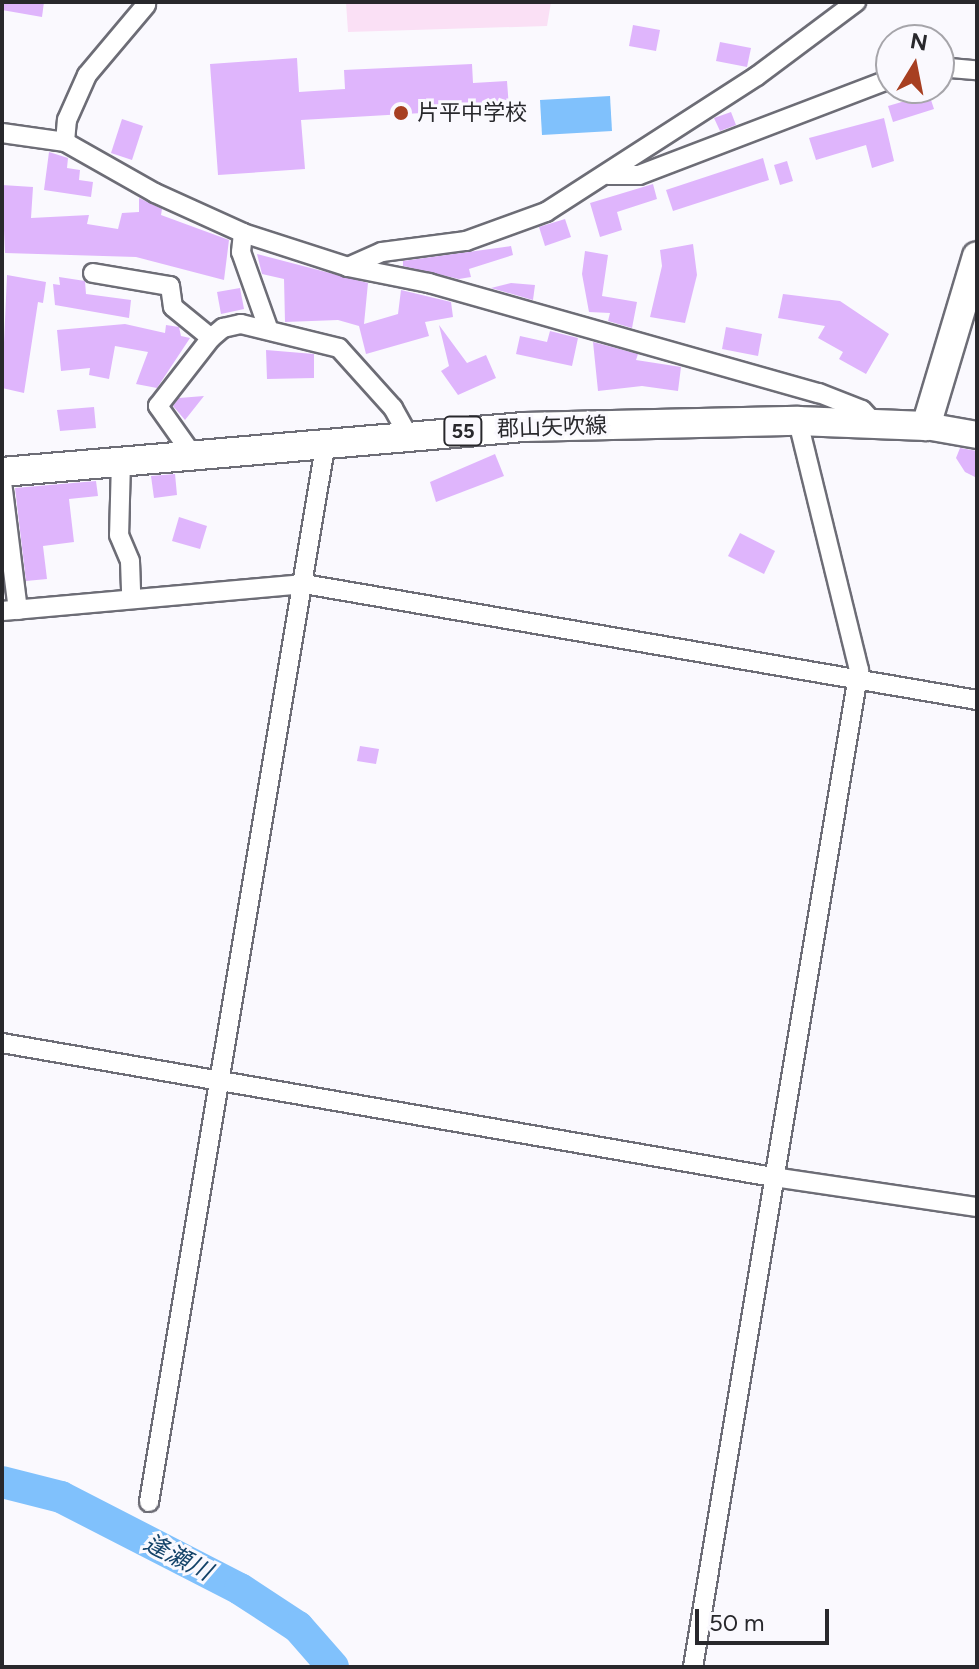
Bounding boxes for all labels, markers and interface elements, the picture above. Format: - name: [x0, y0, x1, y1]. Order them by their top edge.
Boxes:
- north arrow: [875, 24, 955, 104]
- text: N: [908, 27, 930, 57]
- place label: 片平中学校: [417, 100, 527, 126]
- marker: 片平中学校: [392, 104, 410, 122]
- street label: 郡山矢吹線: [497, 412, 607, 442]
- road number: 55: [443, 415, 483, 447]
- water label: 逢瀬川: [139, 1528, 217, 1586]
- scale bar: [699, 1593, 833, 1643]
- text: 50 m: [709, 1608, 765, 1637]

